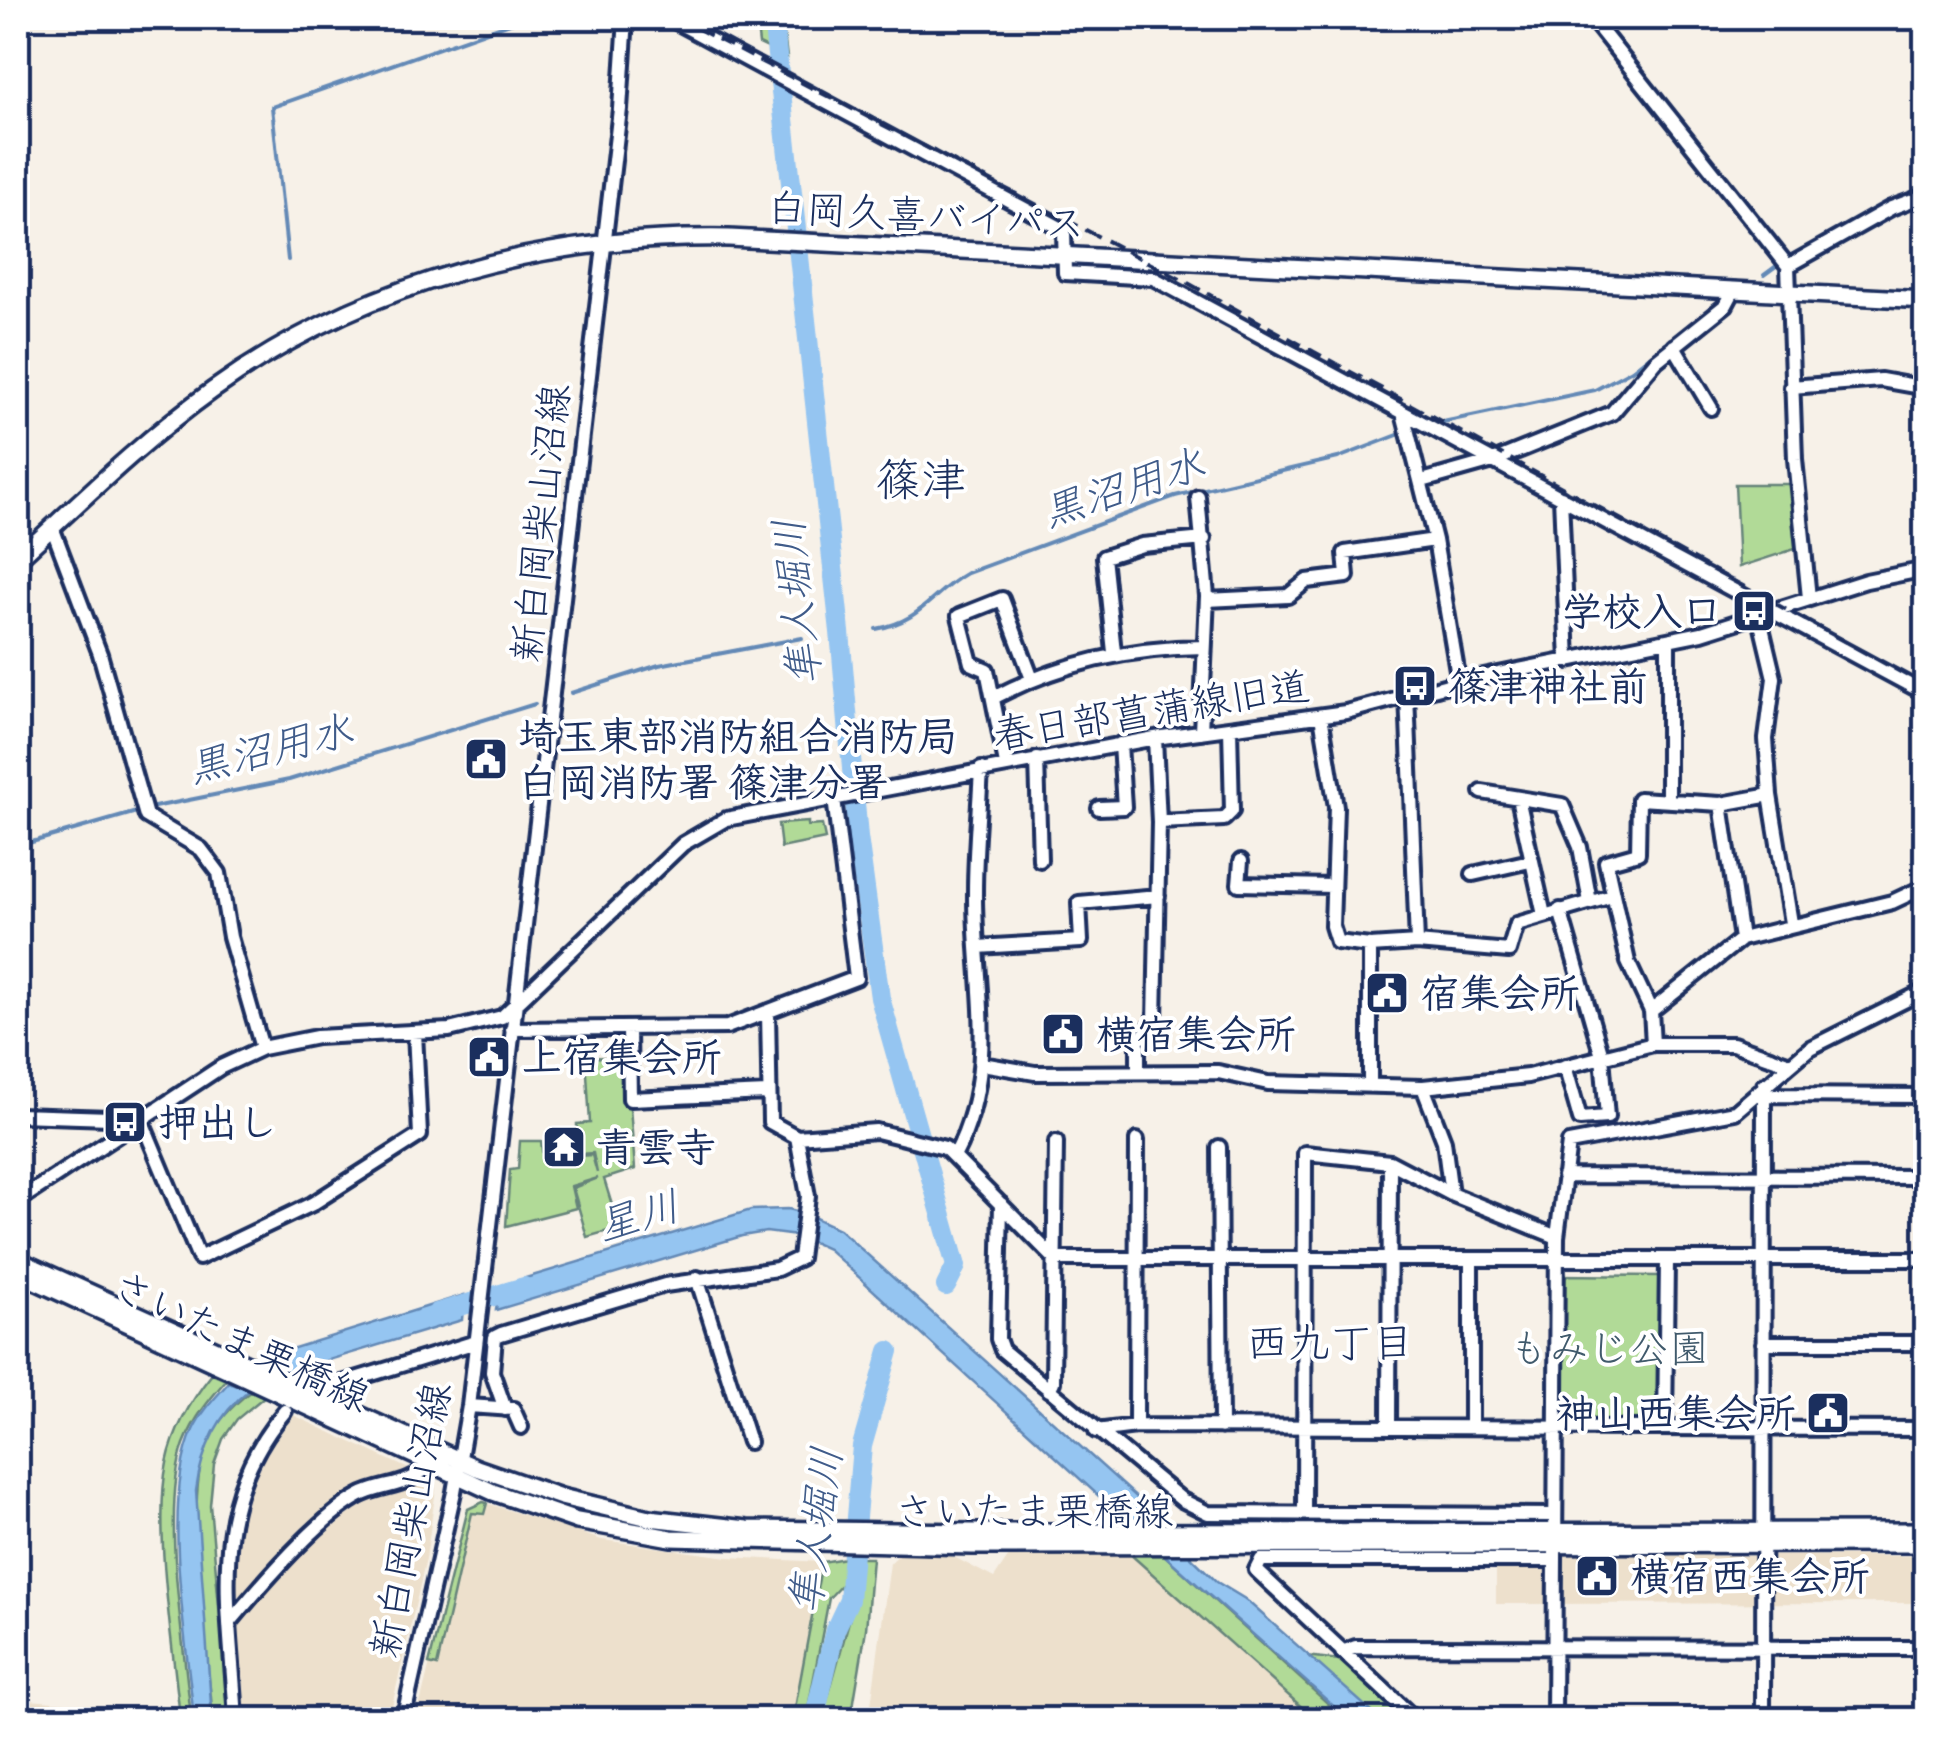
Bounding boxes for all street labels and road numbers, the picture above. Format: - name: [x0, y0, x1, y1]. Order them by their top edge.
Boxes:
- street label: 白岡久喜バイパス: [765, 182, 1087, 257]
- street label: 新白岡柴山沼線: [501, 381, 588, 666]
- street label: 春日部菖蒲線旧道: [989, 660, 1314, 769]
- street label: さいたま栗橋線: [100, 1260, 378, 1431]
- street label: 新白岡柴山沼線: [359, 1378, 470, 1664]
- street label: さいたま栗橋線: [895, 1486, 1173, 1545]

